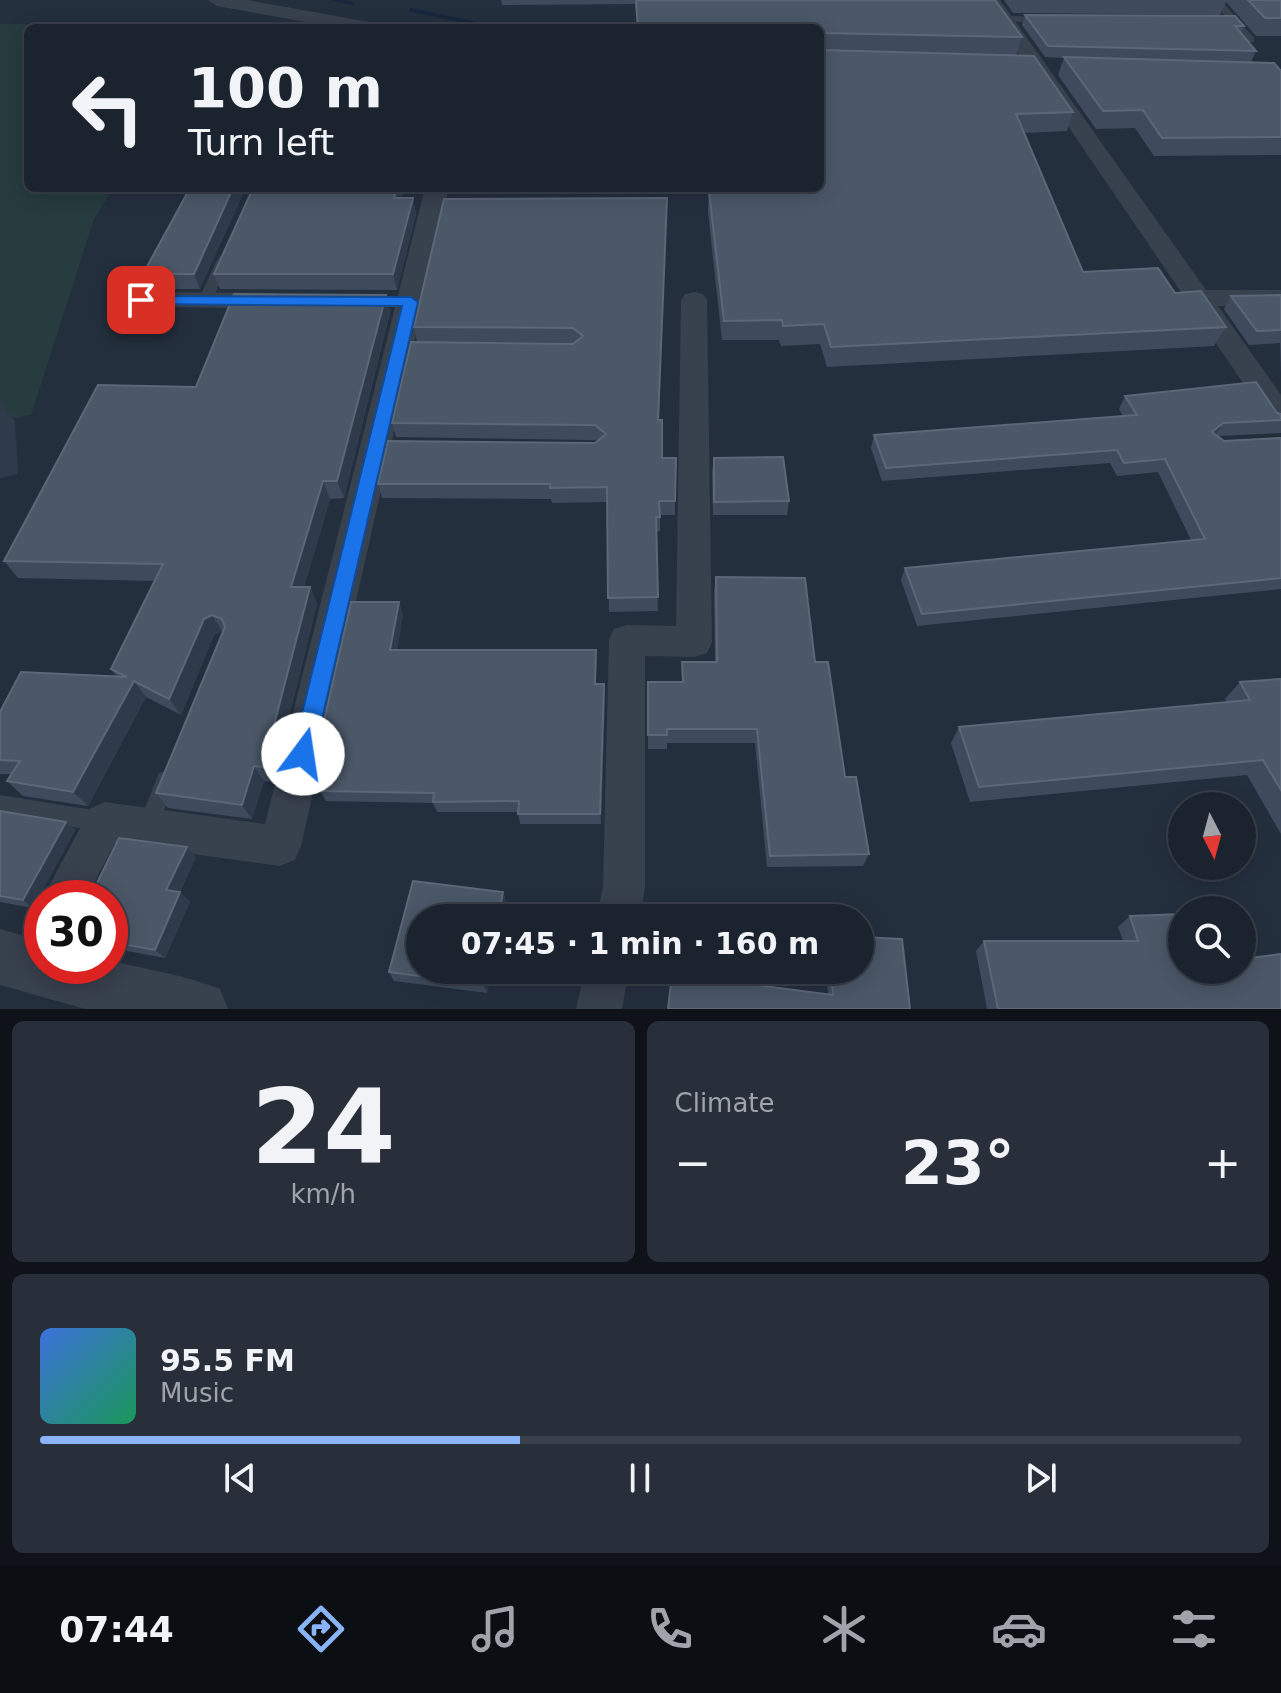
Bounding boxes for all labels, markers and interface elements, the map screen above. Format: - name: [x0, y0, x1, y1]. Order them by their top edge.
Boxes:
- text: 100 m: [188, 55, 383, 120]
- icon: left: [56, 56, 160, 160]
- text: Turn left: [188, 122, 334, 163]
- pin: [107, 266, 175, 334]
- icon: arrive: [119, 278, 163, 322]
- position arrow: [261, 712, 345, 796]
- north arrow: [1168, 792, 1256, 880]
- map controls: [1168, 792, 1256, 984]
- speed limit sign: 30: [24, 880, 128, 984]
- button: search: [1168, 896, 1256, 984]
- text: 07:45 · 1 min · 160 m: [461, 926, 819, 961]
- text: 24: [251, 1066, 396, 1188]
- text: Climate: [675, 1088, 775, 1118]
- text: 23°: [901, 1128, 1015, 1198]
- text: −: [675, 1137, 711, 1188]
- text: +: [1204, 1137, 1241, 1188]
- text: km/h: [290, 1179, 356, 1209]
- text: 95.5 FM: [160, 1343, 295, 1378]
- text: Music: [160, 1378, 234, 1408]
- icon: previous: [218, 1456, 262, 1500]
- icon: pause: [618, 1456, 662, 1500]
- icon: next: [1019, 1456, 1063, 1500]
- icon: directions: [293, 1601, 349, 1657]
- icon: music: [467, 1601, 523, 1657]
- icon: phone: [642, 1601, 698, 1657]
- icon: climate: [816, 1601, 872, 1657]
- icon: car: [991, 1601, 1047, 1657]
- icon: filters: [1166, 1601, 1222, 1657]
- text: 07:44: [59, 1609, 174, 1650]

